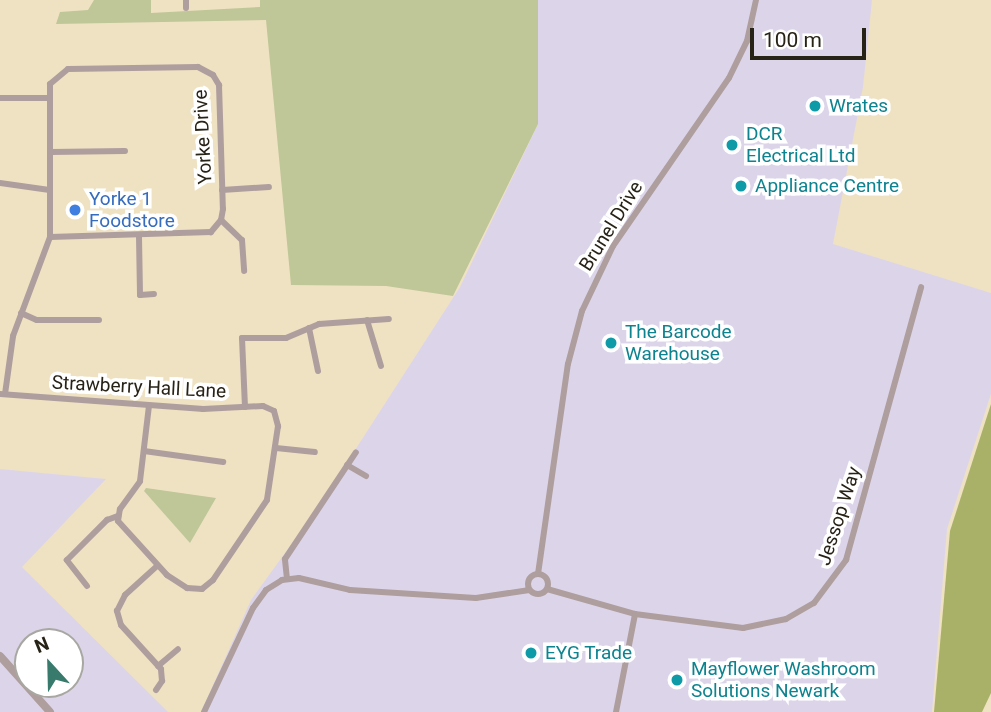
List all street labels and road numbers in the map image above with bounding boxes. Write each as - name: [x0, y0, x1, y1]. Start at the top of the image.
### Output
- street label: Yorke Drive: [189, 89, 217, 185]
- street label: Brunel Drive: [574, 177, 648, 275]
- street label: Strawberry Hall Lane: [51, 371, 227, 403]
- street label: Jessop Way: [812, 464, 866, 568]

